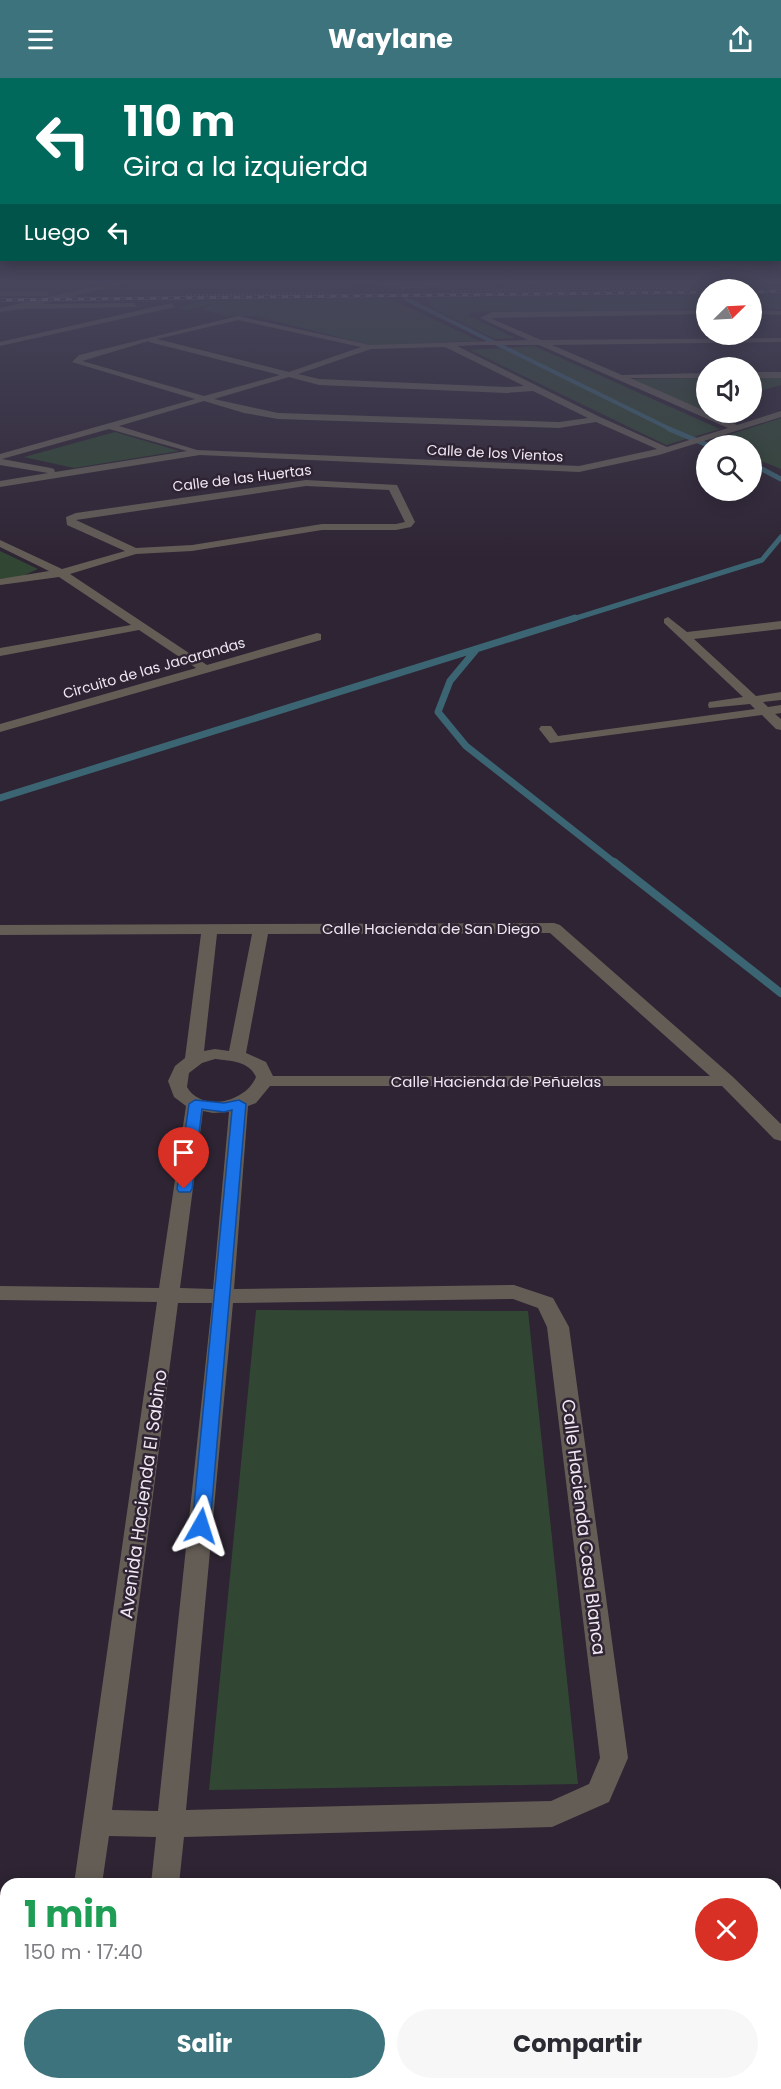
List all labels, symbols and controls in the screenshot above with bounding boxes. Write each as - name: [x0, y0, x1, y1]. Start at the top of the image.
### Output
- text: Waylane: [328, 20, 453, 57]
- icon: menu: [24, 23, 57, 56]
- icon: share: [724, 23, 757, 56]
- text: 110 m: [123, 92, 235, 151]
- icon: left: [24, 102, 102, 180]
- text: Gira a la izquierda: [123, 148, 368, 185]
- icon: left: [102, 216, 135, 249]
- text: Luego: [24, 217, 90, 248]
- north arrow: [696, 279, 762, 345]
- map controls: [696, 279, 762, 501]
- button: sound: [696, 357, 762, 423]
- button: search: [696, 435, 762, 501]
- street label: Calle de los Vientos: [426, 439, 564, 467]
- street label: Calle de las Huertas: [171, 460, 313, 496]
- street label: Circuito de las Jacarandas: [61, 632, 247, 704]
- street label: Calle Hacienda de San Diego: [322, 918, 540, 939]
- street label: Calle Hacienda de Peñuelas: [391, 1071, 601, 1092]
- pin: [158, 1127, 209, 1189]
- icon: arrive: [167, 1136, 200, 1169]
- street label: Avenida Hacienda El Sabino: [113, 1368, 173, 1620]
- street label: Calle Hacienda Casa Blanca: [556, 1398, 612, 1656]
- position arrow: [169, 1494, 233, 1558]
- text: 1 min: [24, 1889, 118, 1940]
- button: close: [695, 1898, 758, 1961]
- text: 150 m · 17:40: [24, 1938, 143, 1966]
- button: Salir: [24, 2009, 385, 2078]
- button: Compartir: [397, 2009, 758, 2078]

